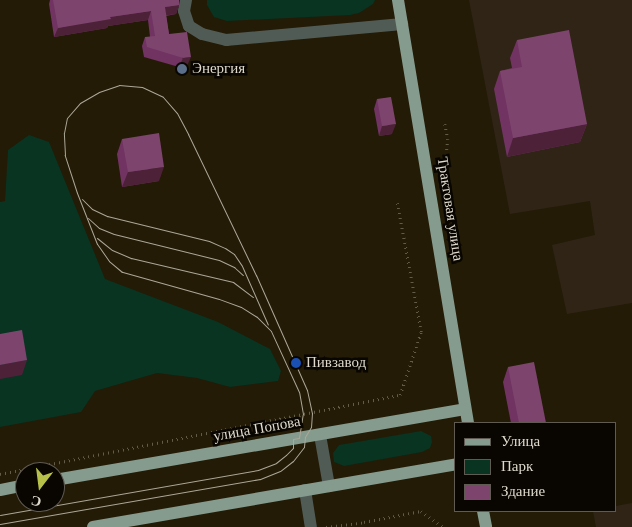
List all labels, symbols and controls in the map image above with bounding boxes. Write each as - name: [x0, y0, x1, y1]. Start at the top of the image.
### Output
- place label: Энергия: [192, 60, 245, 78]
- marker: Энергия: [176, 63, 188, 75]
- street label: Трактовая улица: [433, 156, 467, 262]
- place label: Пивзавод: [306, 354, 366, 372]
- marker: Пивзавод: [290, 357, 302, 369]
- street label: улица Попова: [212, 412, 302, 446]
- legend: [454, 422, 617, 512]
- text: Улица: [501, 433, 540, 449]
- text: Парк: [501, 458, 533, 474]
- north arrow: [15, 462, 65, 512]
- text: Здание: [501, 483, 545, 499]
- text: С: [29, 492, 43, 510]

